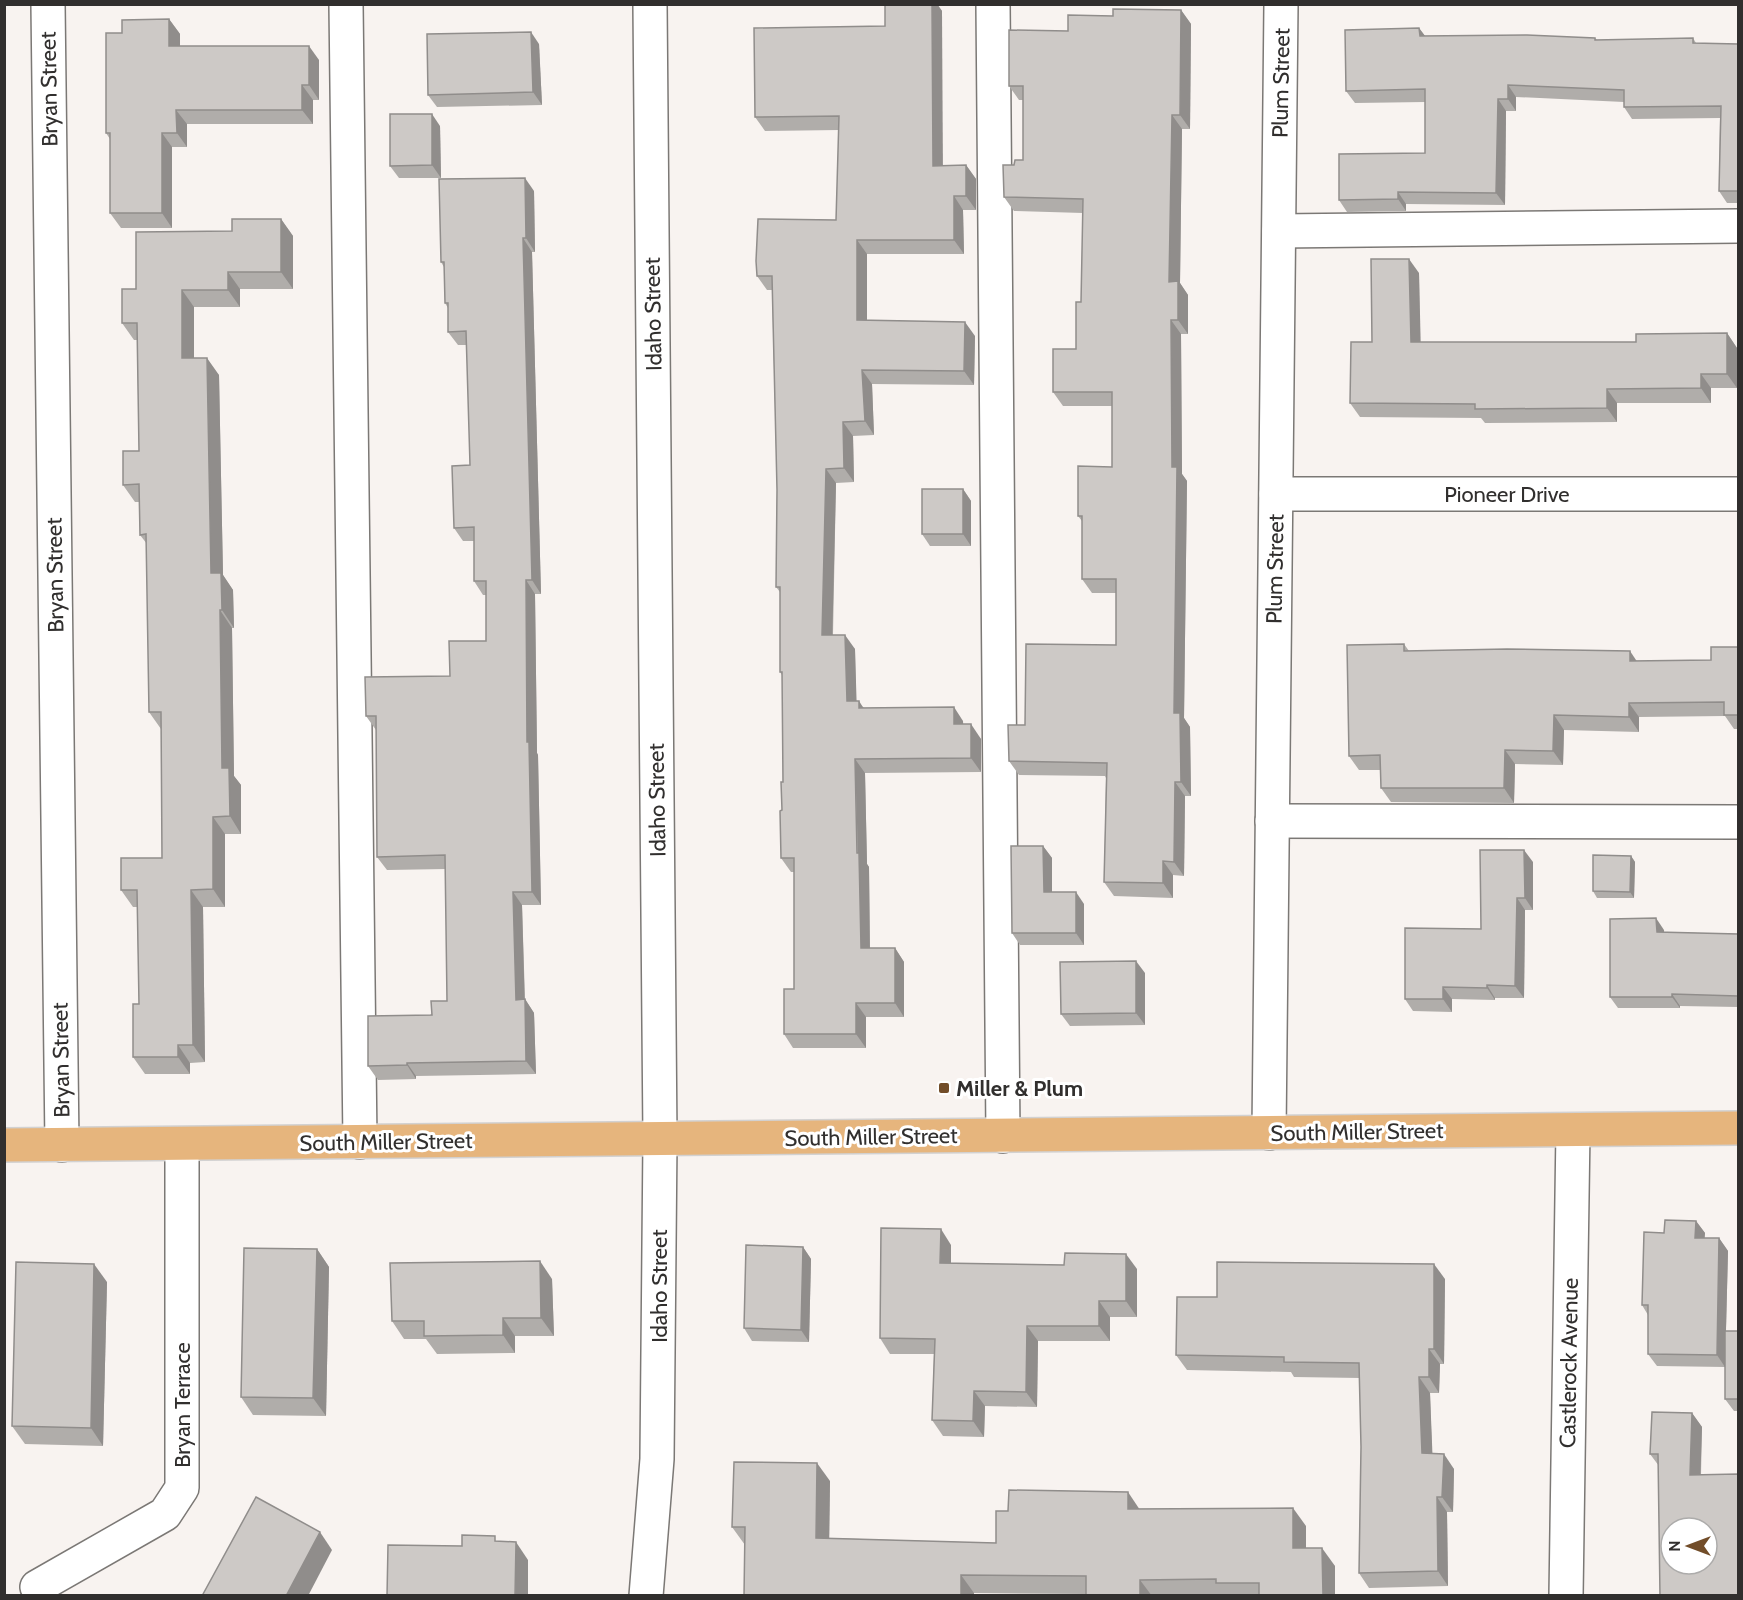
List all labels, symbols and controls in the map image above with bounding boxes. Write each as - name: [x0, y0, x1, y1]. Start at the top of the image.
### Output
- street label: Plum Street: [1267, 27, 1295, 138]
- street label: Bryan Street: [34, 31, 64, 147]
- street label: Idaho Street: [639, 256, 667, 371]
- street label: Pioneer Drive: [1444, 481, 1570, 508]
- street label: Plum Street: [1261, 513, 1289, 624]
- street label: Bryan Street: [40, 517, 70, 633]
- street label: Idaho Street: [643, 742, 671, 857]
- street label: Bryan Street: [46, 1002, 76, 1118]
- place label: Miller & Plum: [956, 1075, 1083, 1102]
- marker: Miller & Plum: [937, 1081, 951, 1095]
- street label: South Miller Street: [1270, 1117, 1444, 1147]
- street label: South Miller Street: [784, 1122, 958, 1152]
- street label: South Miller Street: [299, 1127, 473, 1157]
- street label: Idaho Street: [646, 1229, 673, 1343]
- street label: Castlerock Avenue: [1554, 1278, 1584, 1448]
- street label: Bryan Terrace: [169, 1342, 196, 1468]
- north arrow: [1659, 1516, 1719, 1576]
- text: N: [1665, 1540, 1684, 1552]

